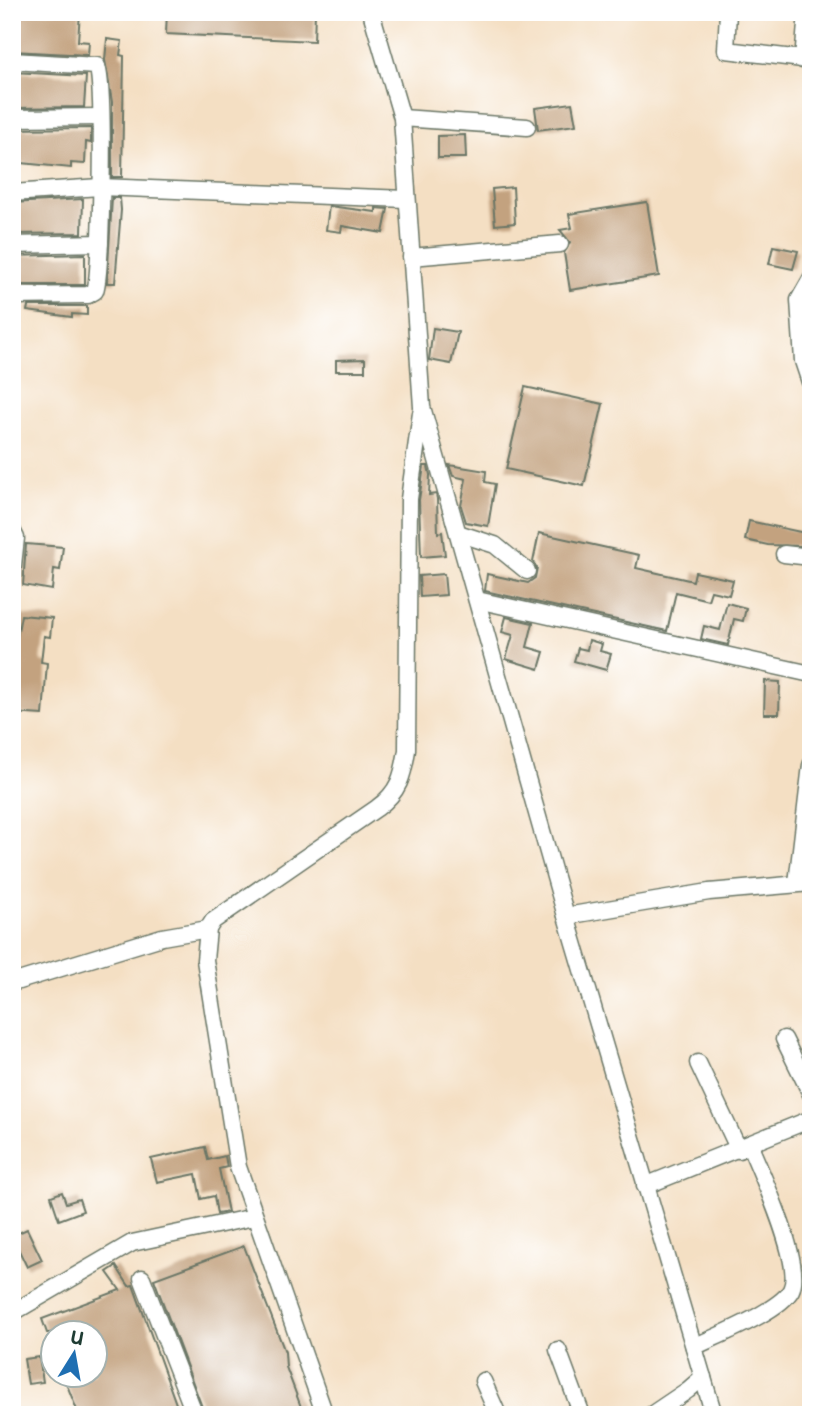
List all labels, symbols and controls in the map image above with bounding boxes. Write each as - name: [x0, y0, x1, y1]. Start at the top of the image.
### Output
- north arrow: [38, 1318, 108, 1388]
- text: U: [68, 1323, 86, 1350]

